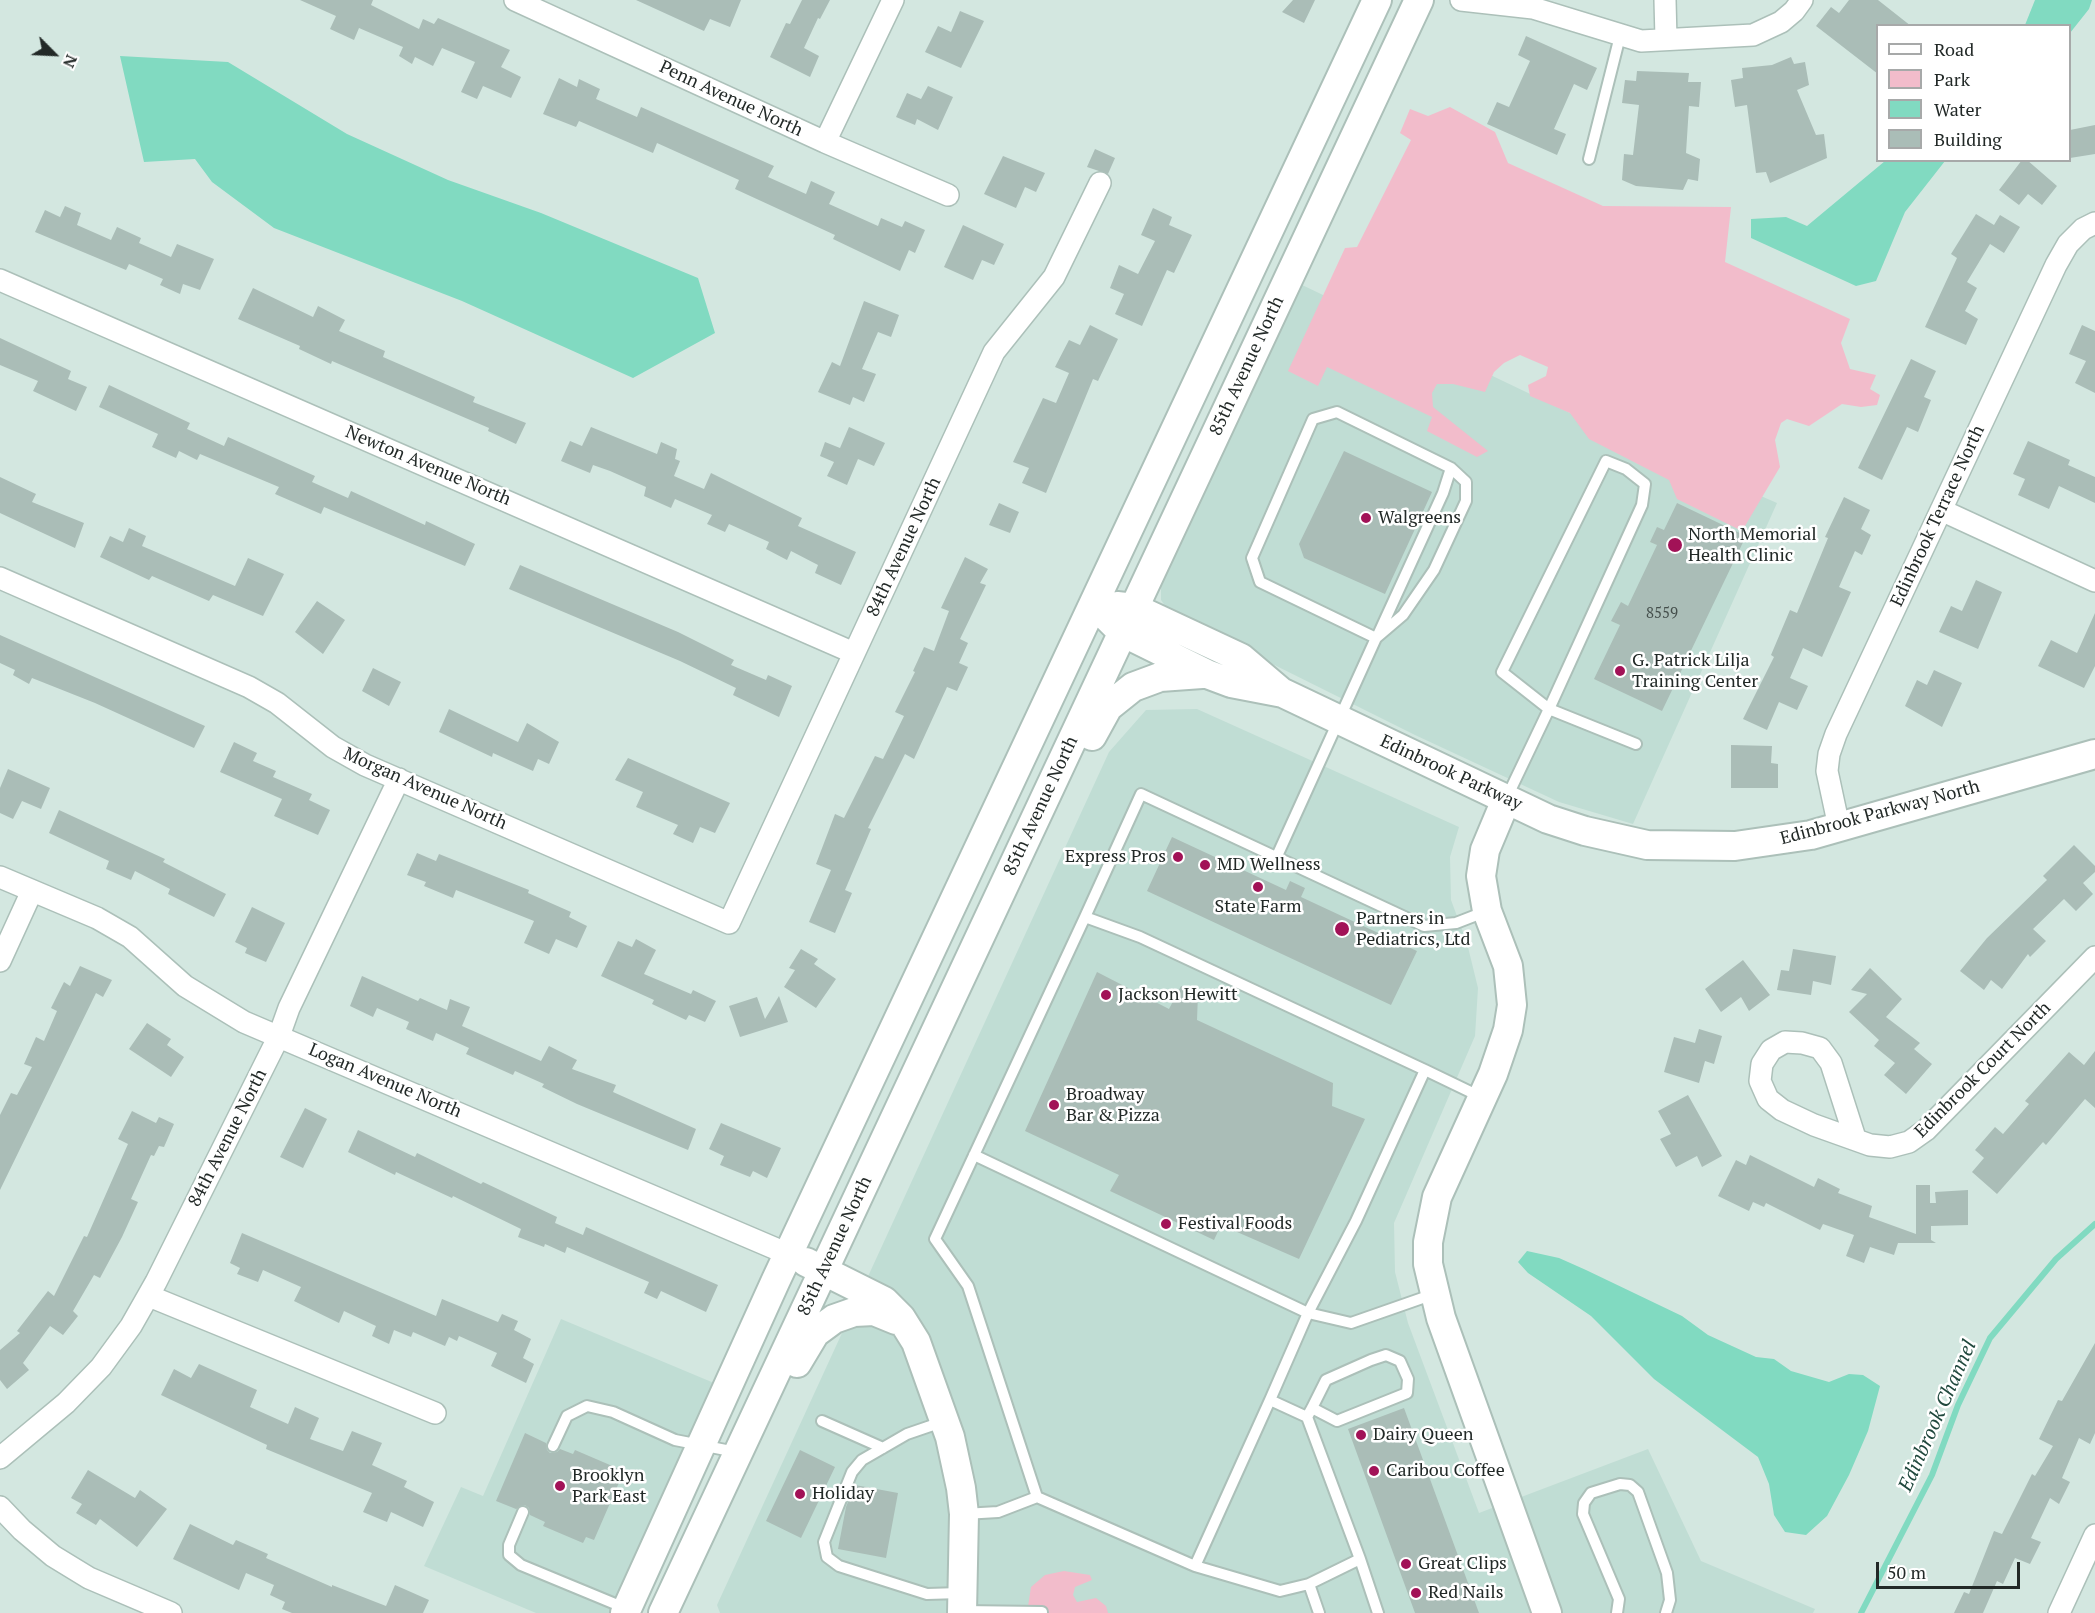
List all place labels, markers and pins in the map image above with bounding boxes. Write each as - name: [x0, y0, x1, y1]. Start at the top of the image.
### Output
- place label: Walgreens: [1378, 507, 1461, 529]
- marker: Walgreens: [1359, 511, 1373, 525]
- place label: North Memorial Health Clinic: [1688, 524, 1817, 566]
- marker: North Memorial Health Clinic: [1666, 536, 1684, 554]
- place label: G. Patrick Lilja Training Center: [1632, 650, 1758, 692]
- marker: G. Patrick Lilja Training Center: [1613, 664, 1627, 678]
- place label: Express Pros: [1065, 846, 1166, 868]
- marker: Express Pros: [1171, 850, 1185, 864]
- place label: MD Wellness: [1217, 854, 1321, 876]
- marker: MD Wellness: [1198, 858, 1212, 872]
- marker: State Farm: [1251, 880, 1265, 894]
- place label: State Farm: [1215, 896, 1301, 918]
- place label: Partners in Pediatrics, Ltd: [1356, 908, 1471, 950]
- marker: Partners in Pediatrics, Ltd: [1333, 920, 1351, 938]
- place label: Jackson Hewitt: [1118, 984, 1238, 1006]
- marker: Jackson Hewitt: [1099, 988, 1113, 1002]
- place label: Broadway Bar & Pizza: [1066, 1084, 1160, 1126]
- marker: Broadway Bar & Pizza: [1047, 1098, 1061, 1112]
- place label: Festival Foods: [1178, 1213, 1292, 1235]
- marker: Festival Foods: [1159, 1217, 1173, 1231]
- place label: Dairy Queen: [1373, 1424, 1473, 1446]
- marker: Dairy Queen: [1354, 1428, 1368, 1442]
- place label: Caribou Coffee: [1386, 1460, 1505, 1482]
- marker: Caribou Coffee: [1367, 1464, 1381, 1478]
- place label: Brooklyn Park East: [572, 1465, 646, 1508]
- marker: Brooklyn Park East: [553, 1479, 567, 1493]
- place label: Holiday: [812, 1483, 874, 1505]
- marker: Holiday: [793, 1487, 807, 1501]
- place label: Great Clips: [1418, 1553, 1507, 1575]
- marker: Great Clips: [1399, 1557, 1413, 1571]
- place label: Red Nails: [1428, 1582, 1503, 1604]
- marker: Red Nails: [1409, 1586, 1423, 1600]

